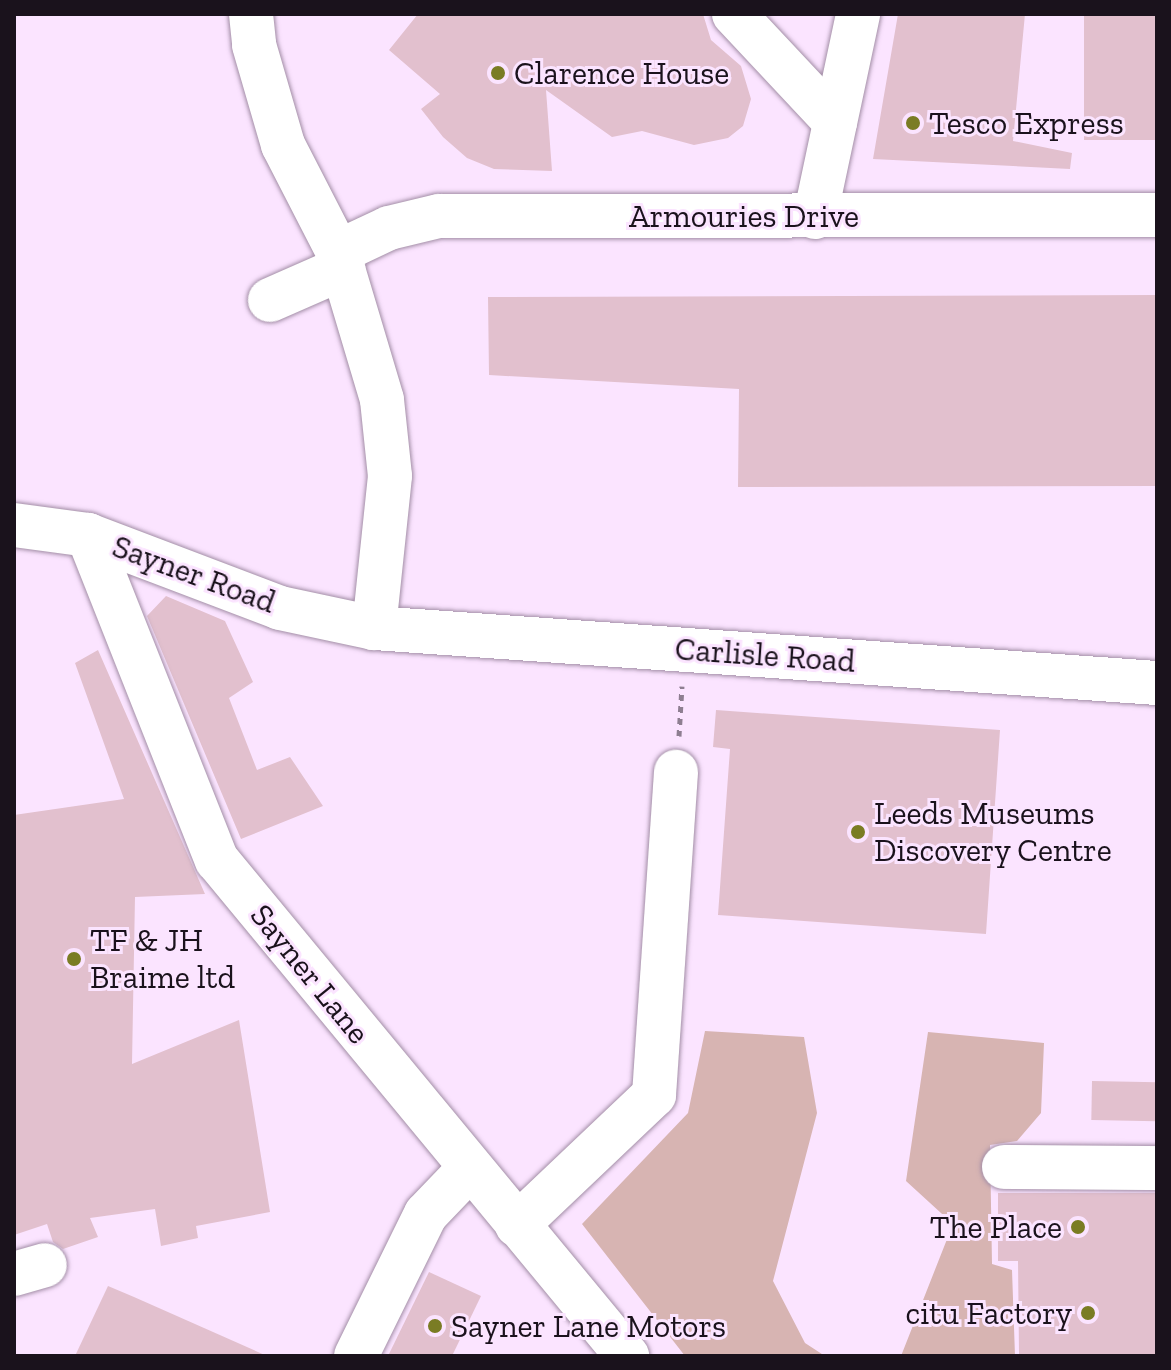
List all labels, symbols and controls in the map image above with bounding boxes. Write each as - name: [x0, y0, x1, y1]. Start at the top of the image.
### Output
- place label: Clarence House: [514, 54, 729, 92]
- marker: Clarence House: [489, 64, 507, 82]
- place label: Tesco Express: [929, 104, 1124, 142]
- marker: Tesco Express: [904, 114, 922, 132]
- street label: Armouries Drive: [629, 197, 859, 235]
- street label: Sayner Road: [107, 527, 281, 621]
- street label: Carlisle Road: [674, 630, 856, 680]
- place label: Leeds Museums Discovery Centre: [874, 795, 1112, 870]
- marker: Leeds Museums Discovery Centre: [849, 823, 867, 841]
- street label: Sayner Lane: [242, 896, 378, 1052]
- place label: TF & JH Braime ltd: [90, 922, 235, 997]
- marker: TF & JH Braime ltd: [65, 950, 83, 968]
- place label: The Place: [930, 1208, 1062, 1246]
- marker: The Place: [1069, 1218, 1087, 1236]
- place label: citu Factory: [905, 1294, 1072, 1332]
- marker: citu Factory: [1079, 1304, 1097, 1322]
- place label: Sayner Lane Motors: [451, 1307, 726, 1345]
- marker: Sayner Lane Motors: [426, 1317, 444, 1335]

